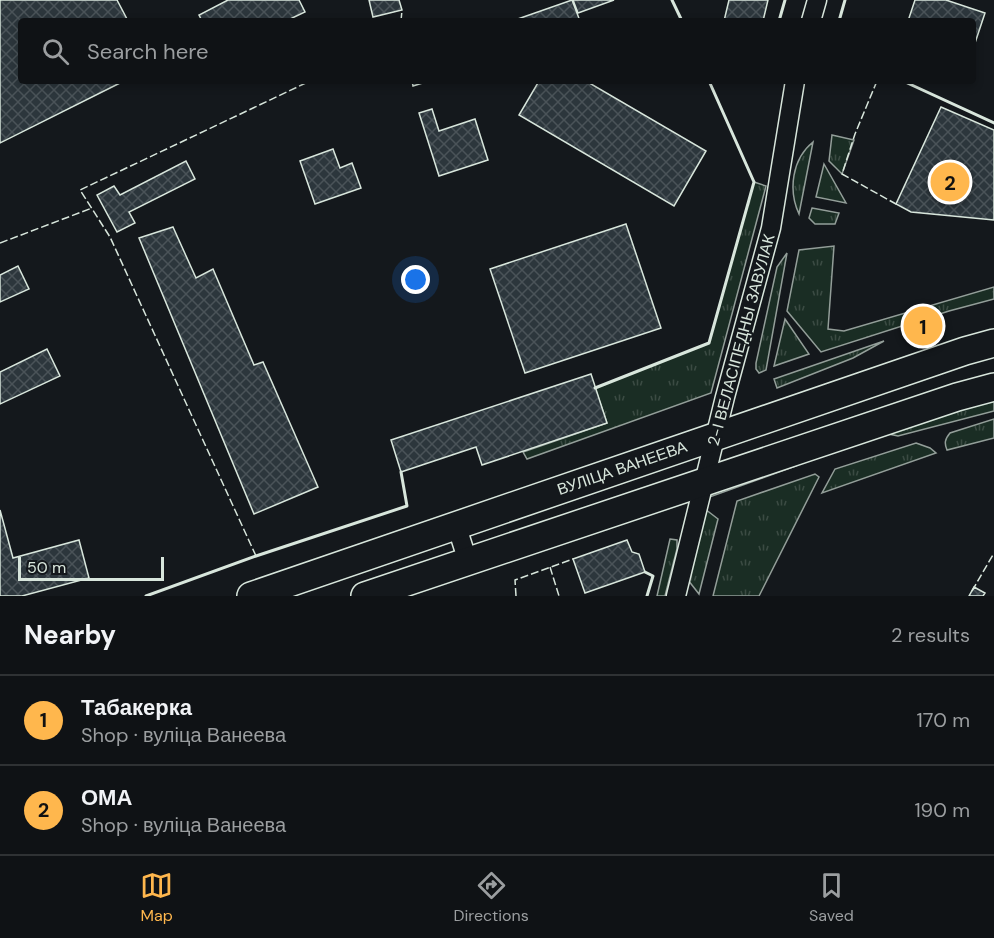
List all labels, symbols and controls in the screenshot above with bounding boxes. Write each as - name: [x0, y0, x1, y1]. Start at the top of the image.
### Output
- search box: [18, 18, 976, 84]
- icon: search: [39, 35, 72, 68]
- text: Search here: [87, 37, 208, 66]
- pin: 2: [930, 160, 970, 204]
- street label: 2-І ВЕЛАСІПЕДНЫ ЗАВУЛАК: [703, 231, 780, 448]
- your location: [401, 265, 430, 294]
- pin: 1: [904, 304, 942, 348]
- street label: ВУЛІЦА ВАНЕЕВА: [554, 436, 690, 500]
- scale bar: [18, 554, 164, 582]
- text: 50 m: [27, 557, 66, 578]
- text: Nearby: [24, 618, 116, 652]
- text: 2 results: [891, 622, 970, 648]
- text: Табакерка: [81, 693, 192, 722]
- text: 1: [40, 707, 47, 733]
- text: 170 m: [917, 707, 970, 733]
- text: Shop · вуліца Ванеева: [81, 722, 286, 748]
- text: ОМА: [81, 783, 132, 812]
- text: 2: [38, 797, 49, 823]
- text: 190 m: [914, 797, 970, 823]
- text: Shop · вуліца Ванеева: [81, 812, 286, 838]
- tab: Map: [140, 869, 173, 926]
- tab: Directions: [453, 869, 529, 926]
- tab: Saved: [809, 869, 854, 926]

